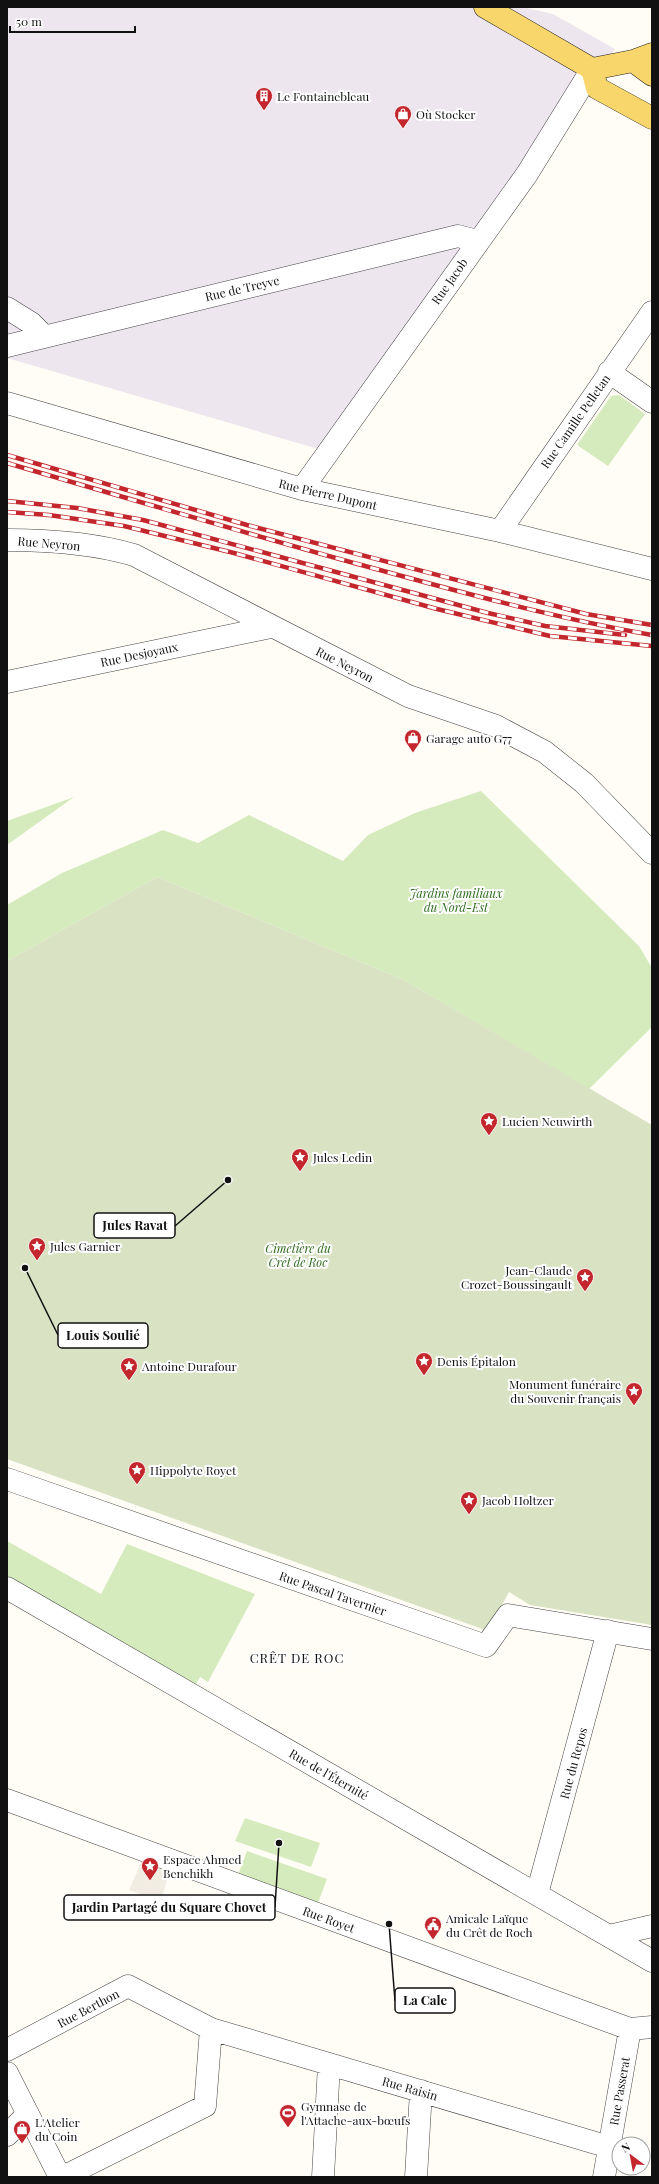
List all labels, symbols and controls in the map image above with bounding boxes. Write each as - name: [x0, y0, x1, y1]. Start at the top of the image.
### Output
- scale bar: [10, 8, 135, 34]
- text: 50 m: [16, 13, 42, 29]
- building icon: Le Fontainebleau: [254, 86, 274, 111]
- place label: Le Fontainebleau: [277, 88, 369, 104]
- shop icon: Où Stocker: [393, 104, 413, 129]
- place label: Où Stocker: [416, 106, 476, 122]
- street label: Rue Jacob: [427, 255, 471, 307]
- street label: Rue de Treyve: [203, 272, 281, 304]
- street label: Rue Camille Pelletan: [537, 371, 613, 471]
- street label: Rue Pierre Dupont: [277, 475, 380, 513]
- street label: Rue Neyron: [17, 532, 81, 554]
- street label: Rue Desjoyaux: [99, 638, 180, 670]
- street label: Rue Neyron: [313, 643, 377, 685]
- shop icon: Garage auto G77: [403, 728, 423, 753]
- place label: Garage auto G77: [426, 730, 512, 746]
- park label: Jardins familiaux du Nord-Est: [410, 885, 503, 915]
- place icon: Lucien Neuwirth: [479, 1111, 499, 1136]
- place label: Lucien Neuwirth: [502, 1113, 592, 1129]
- place icon: Jules Ledin: [290, 1147, 310, 1172]
- place label: Jules Ledin: [312, 1149, 372, 1165]
- callout: Jules Ravat: [94, 1213, 175, 1238]
- text: Jules Ravat: [101, 1216, 168, 1233]
- place icon: Jules Garnier: [27, 1236, 47, 1261]
- place label: Jules Garnier: [49, 1238, 121, 1254]
- park label: Cimetière du Crêt de Roc: [265, 1240, 331, 1270]
- place label: Jean-Claude Crozet-Boussingault: [461, 1262, 573, 1292]
- place icon: Jean-Claude Crozet-Boussingault: [575, 1267, 595, 1292]
- callout: Louis Soulié: [58, 1323, 148, 1348]
- text: Louis Soulié: [66, 1326, 140, 1343]
- place icon: Denis Épitalon: [414, 1351, 434, 1376]
- place label: Denis Épitalon: [437, 1353, 516, 1369]
- place icon: Antoine Durafour: [119, 1356, 139, 1381]
- place label: Antoine Durafour: [141, 1358, 238, 1374]
- place label: Monument funéraire du Souvenir français: [509, 1376, 621, 1406]
- place icon: Monument funéraire du Souvenir français: [624, 1381, 644, 1406]
- place icon: Hippolyte Royet: [127, 1460, 147, 1485]
- place label: Hippolyte Royet: [150, 1462, 237, 1478]
- place icon: Jacob Holtzer: [459, 1490, 479, 1515]
- place label: Jacob Holtzer: [481, 1492, 555, 1508]
- street label: Rue Pascal Tavernier: [277, 1567, 389, 1619]
- district label: CRÊT DE ROC: [250, 1649, 344, 1666]
- street label: Rue du Repos: [556, 1725, 590, 1801]
- street label: Rue de l'Éternité: [286, 1745, 372, 1803]
- place label: Espace Ahmed Benchikh: [163, 1851, 241, 1881]
- place icon: Espace Ahmed Benchikh: [140, 1856, 160, 1881]
- callout: Jardin Partagé du Square Chovet: [64, 1895, 275, 1920]
- text: Jardin Partagé du Square Chovet: [71, 1898, 267, 1915]
- street label: Rue Royet: [301, 1902, 358, 1936]
- place label: Amicale Laïque du Crêt de Roch: [445, 1910, 533, 1940]
- public building icon: Amicale Laïque du Crêt de Roch: [423, 1915, 443, 1940]
- street label: Rue Berthon: [54, 1985, 122, 2031]
- callout: La Cale: [395, 1988, 455, 2013]
- text: La Cale: [403, 1991, 447, 2008]
- street label: Rue Passerat: [605, 2055, 633, 2126]
- street label: Rue Raisin: [380, 2072, 440, 2104]
- place label: Gymnase de l'Attache-aux-bœufs: [301, 2098, 410, 2128]
- sports icon: Gymnase de l'Attache-aux-bœufs: [278, 2103, 298, 2128]
- place label: L'Atelier du Coin: [35, 2114, 81, 2144]
- shop icon: L'Atelier du Coin: [12, 2119, 32, 2144]
- north arrow: [611, 2136, 651, 2176]
- text: N: [618, 2139, 633, 2156]

